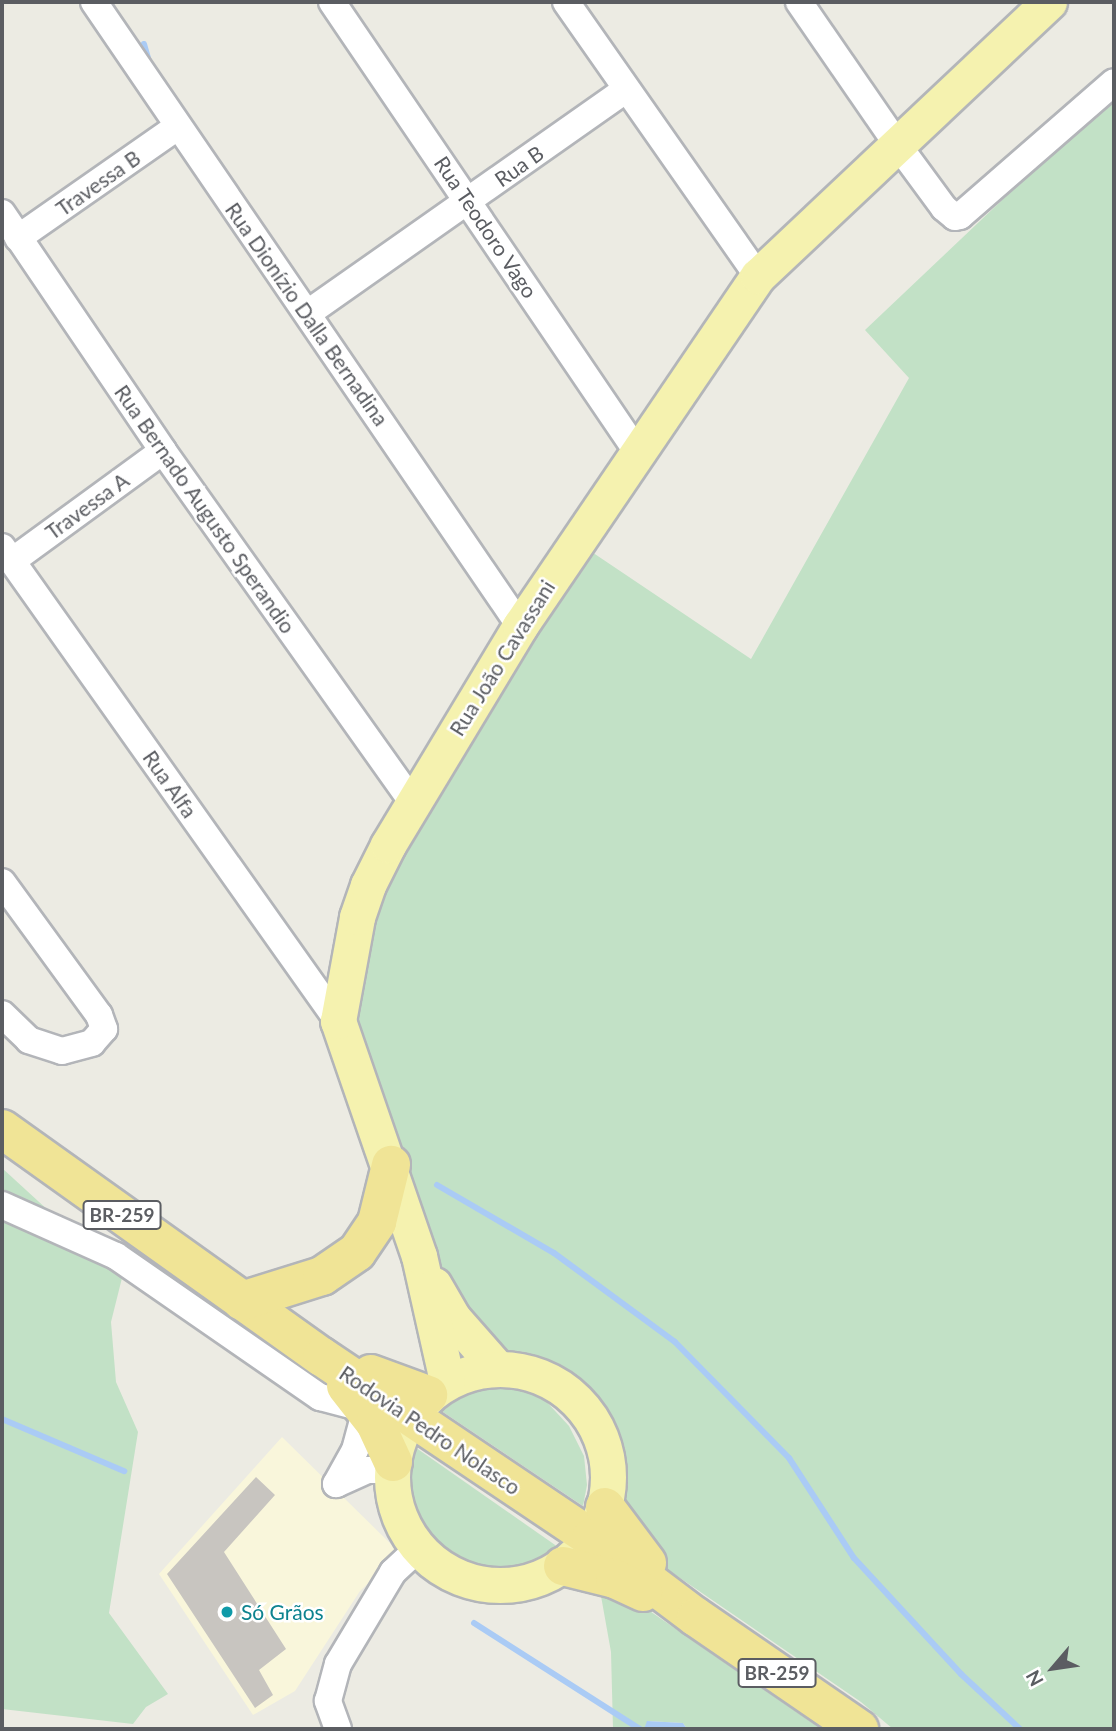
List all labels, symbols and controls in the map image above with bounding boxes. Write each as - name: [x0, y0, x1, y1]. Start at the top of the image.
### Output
- street label: Rua B: [490, 140, 548, 192]
- street label: Travessa B: [51, 145, 145, 221]
- street label: Rua Teodoro Vago: [429, 151, 543, 303]
- street label: Rua Dionízio Dalla Bernadina: [220, 198, 394, 430]
- street label: Rua Bernado Augusto Sperandio: [109, 380, 301, 638]
- street label: Travessa A: [40, 467, 134, 545]
- street label: Rua João Cavassani: [444, 575, 560, 741]
- street label: Rua Alfa: [138, 745, 202, 823]
- road number: BR-259: [82, 1200, 162, 1231]
- street label: Rodovia Pedro Nolasco: [335, 1360, 525, 1500]
- place label: Só Grãos: [241, 1599, 324, 1625]
- marker: Só Grãos: [219, 1604, 235, 1620]
- north arrow: [1018, 1633, 1088, 1703]
- road number: BR-259: [737, 1658, 817, 1688]
- text: N: [1021, 1666, 1048, 1690]

